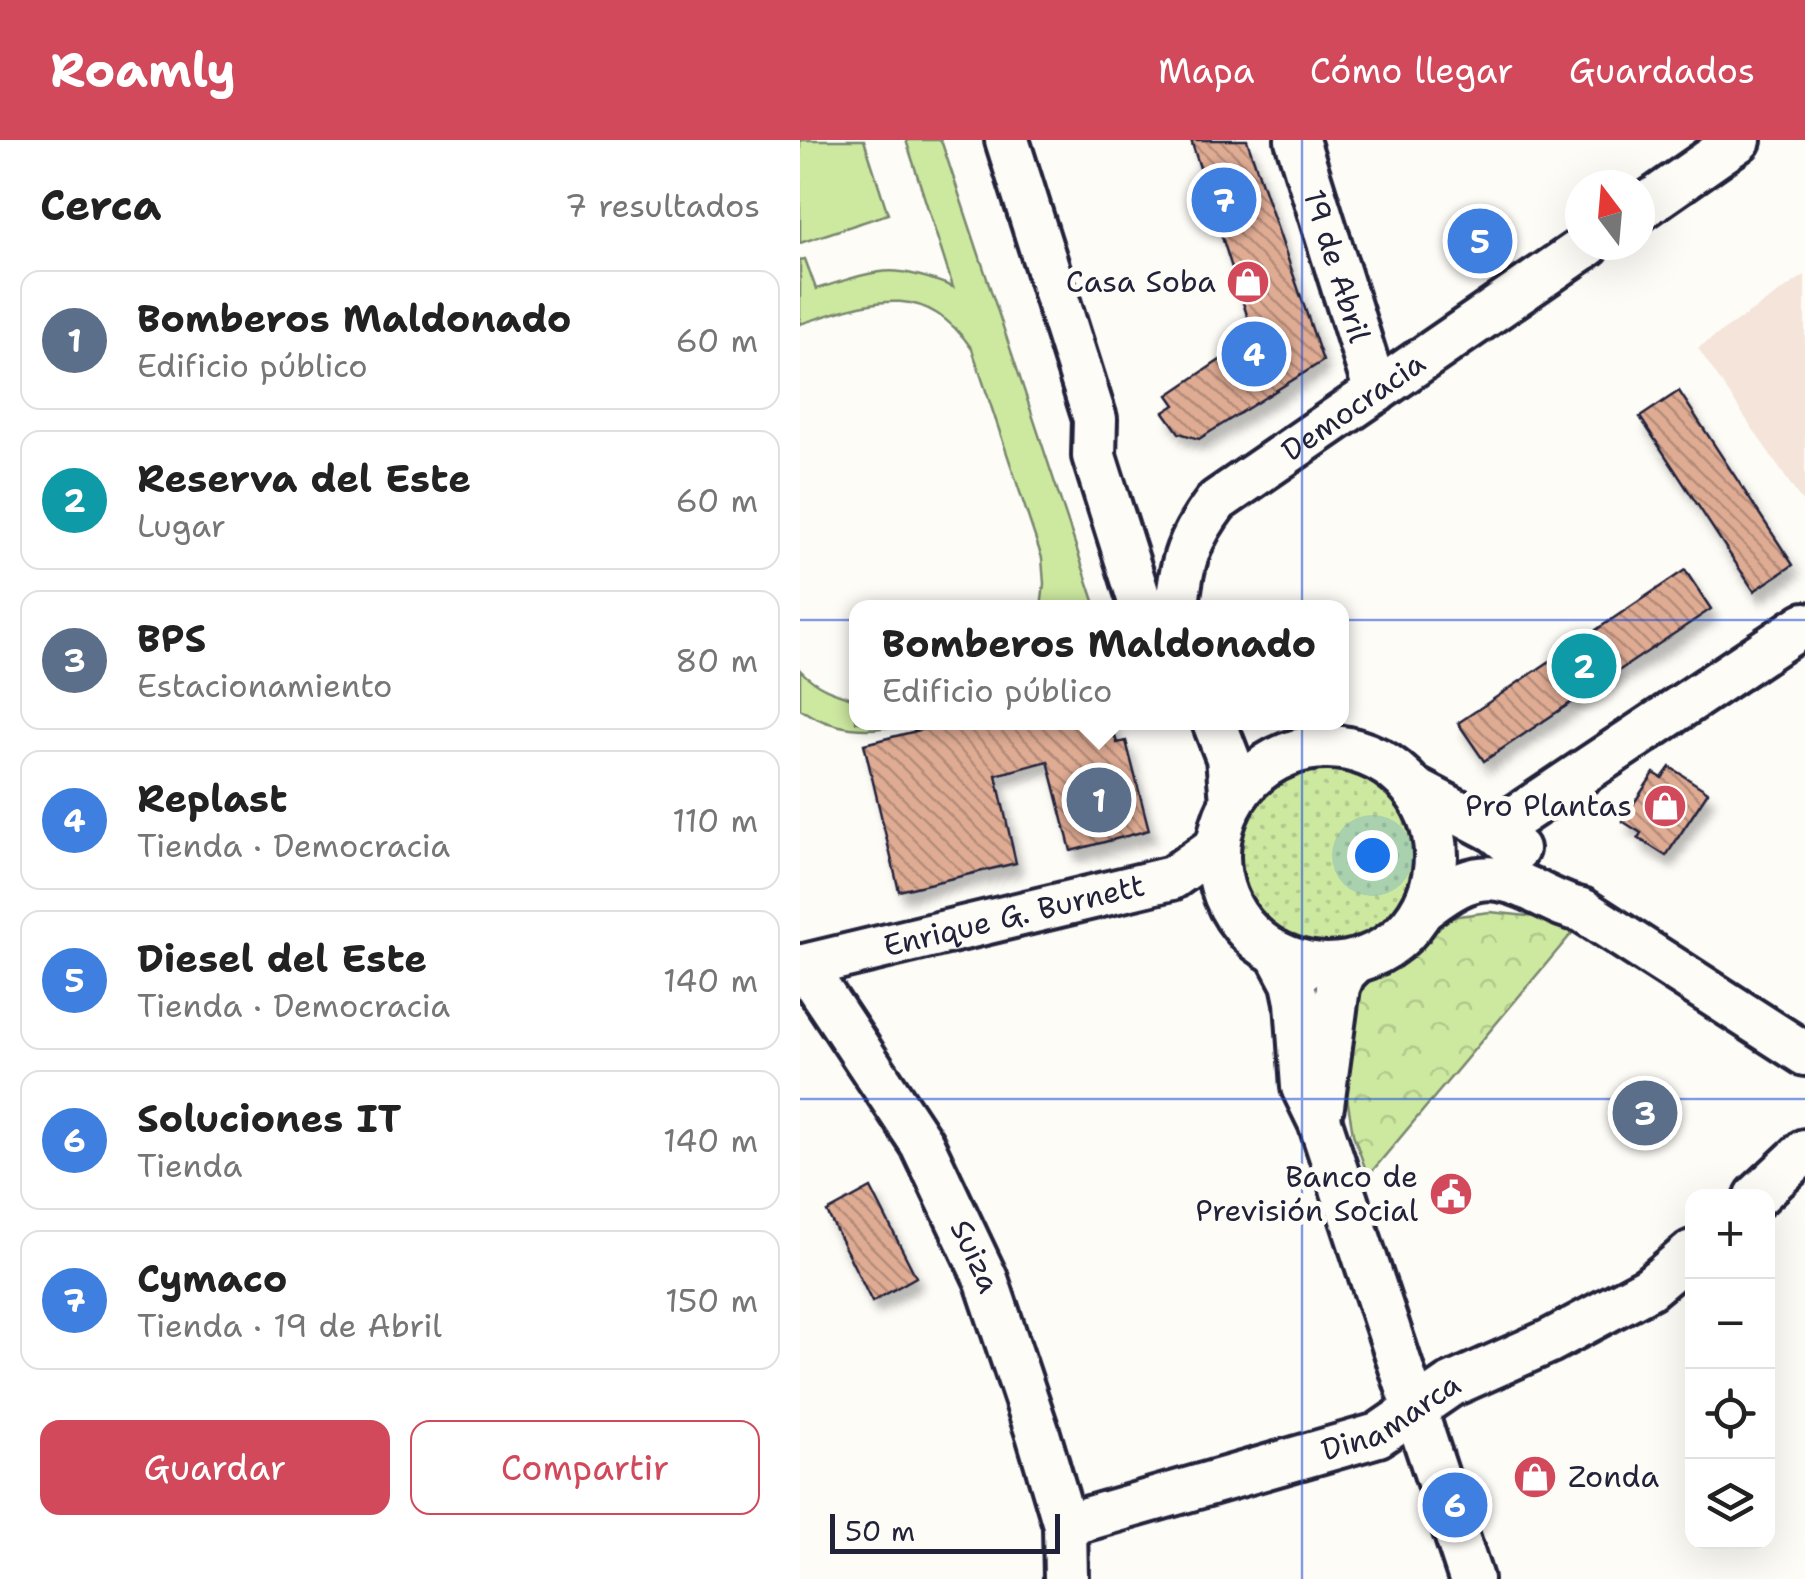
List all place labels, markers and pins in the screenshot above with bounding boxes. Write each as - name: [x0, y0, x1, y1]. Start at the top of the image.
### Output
- pin: 7: [1192, 162, 1256, 238]
- pin: 5: [1448, 204, 1512, 278]
- shop icon: Casa Soba: [1225, 259, 1271, 305]
- place label: Casa Soba: [1066, 261, 1216, 302]
- pin: 4: [1222, 316, 1286, 392]
- pin: 2: [1552, 628, 1616, 704]
- pin: 1: [1066, 762, 1132, 838]
- shop icon: Pro Plantas: [1642, 783, 1688, 829]
- place label: Pro Plantas: [1465, 785, 1632, 826]
- pin: 3: [1612, 1076, 1678, 1150]
- place label: Banco de Previsión Social: [1195, 1156, 1418, 1231]
- public building icon: Banco de Previsión Social: [1428, 1171, 1474, 1217]
- shop icon: Zonda: [1512, 1454, 1558, 1500]
- place label: Zonda: [1568, 1456, 1659, 1497]
- pin: 6: [1422, 1468, 1488, 1542]

